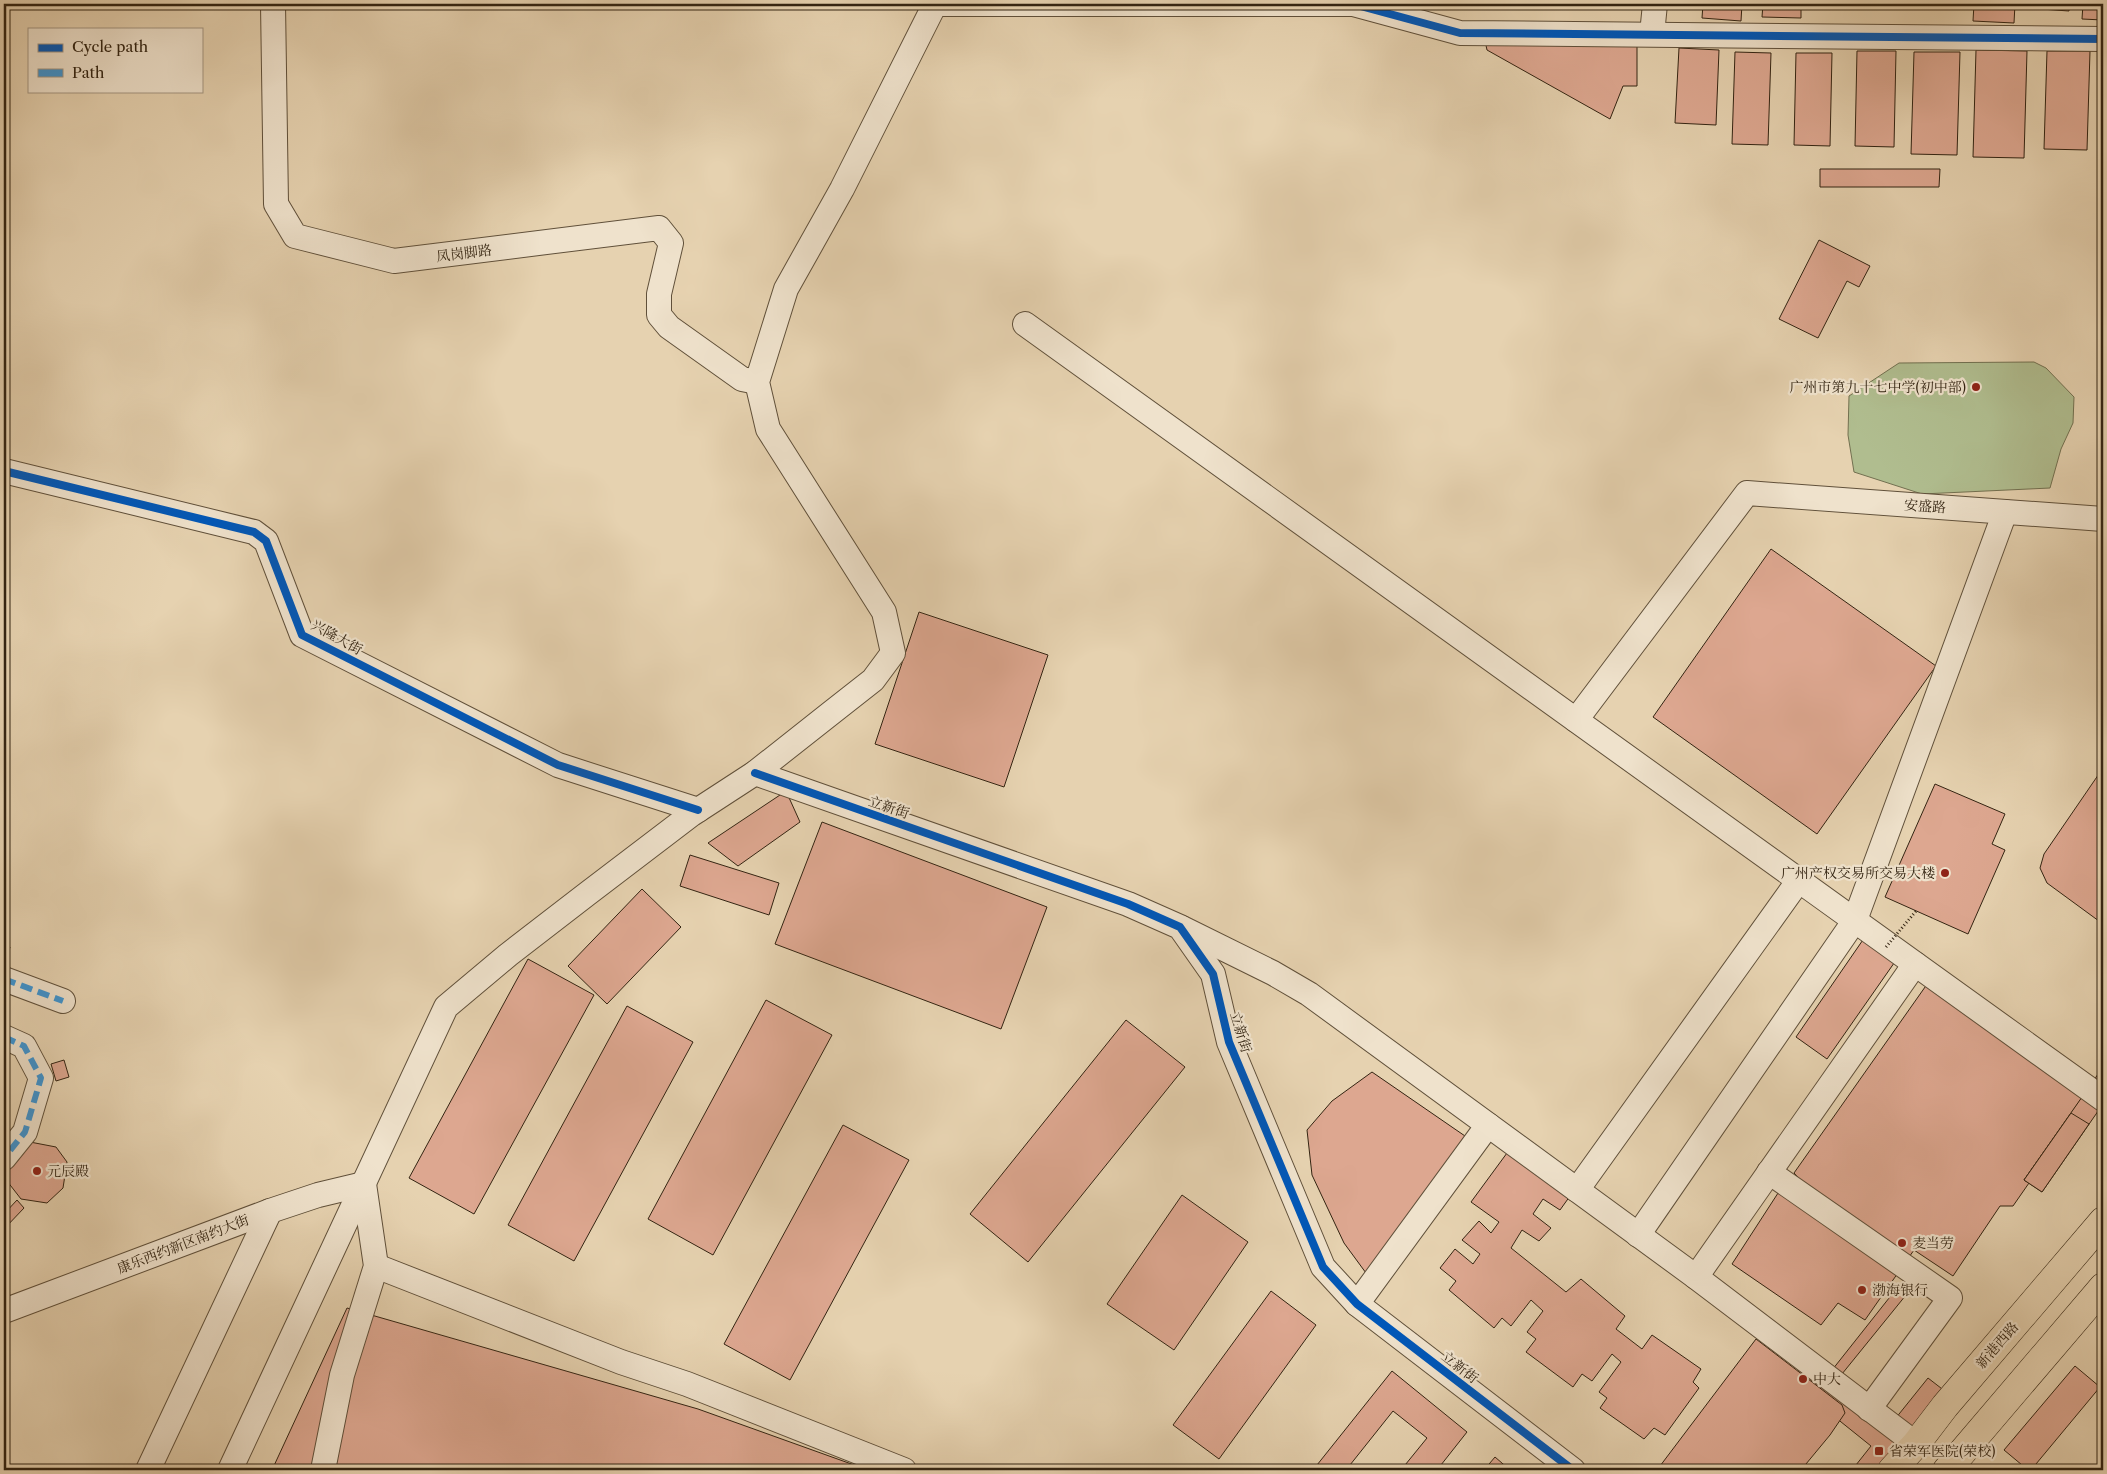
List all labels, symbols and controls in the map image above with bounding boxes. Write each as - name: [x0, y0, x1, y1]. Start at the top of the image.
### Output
- legend: [28, 28, 202, 92]
- text: Cycle path: [72, 37, 149, 56]
- text: Path: [72, 63, 105, 82]
- street label: 凤岗脚路: [435, 241, 493, 265]
- place label: 广州市第九十七中学(初中部): [1790, 378, 1966, 396]
- marker: 广州市第九十七中学(初中部): [1970, 381, 1982, 393]
- street label: 安盛路: [1903, 496, 1947, 516]
- street label: 兴隆大街: [308, 616, 366, 658]
- street label: 立新街: [866, 792, 912, 822]
- place label: 广州产权交易所交易大楼: [1781, 864, 1935, 882]
- marker: 广州产权交易所交易大楼: [1939, 867, 1951, 879]
- street label: 立新街: [1226, 1009, 1256, 1055]
- place label: 元辰殿: [47, 1162, 89, 1180]
- marker: 元辰殿: [31, 1165, 43, 1177]
- street label: 康乐西约新区南约大街: [114, 1211, 252, 1277]
- place label: 麦当劳: [1912, 1234, 1954, 1252]
- marker: 麦当劳: [1896, 1237, 1908, 1249]
- place label: 渤海银行: [1872, 1281, 1928, 1299]
- marker: 渤海银行: [1856, 1284, 1868, 1296]
- street label: 新港西路: [1972, 1318, 2022, 1372]
- street label: 立新街: [1438, 1347, 1482, 1387]
- place label: 中大: [1813, 1370, 1841, 1388]
- marker: 中大: [1797, 1373, 1809, 1385]
- place label: 省荣军医院(荣校): [1889, 1442, 1996, 1460]
- marker: 省荣军医院(荣校): [1873, 1445, 1885, 1457]

